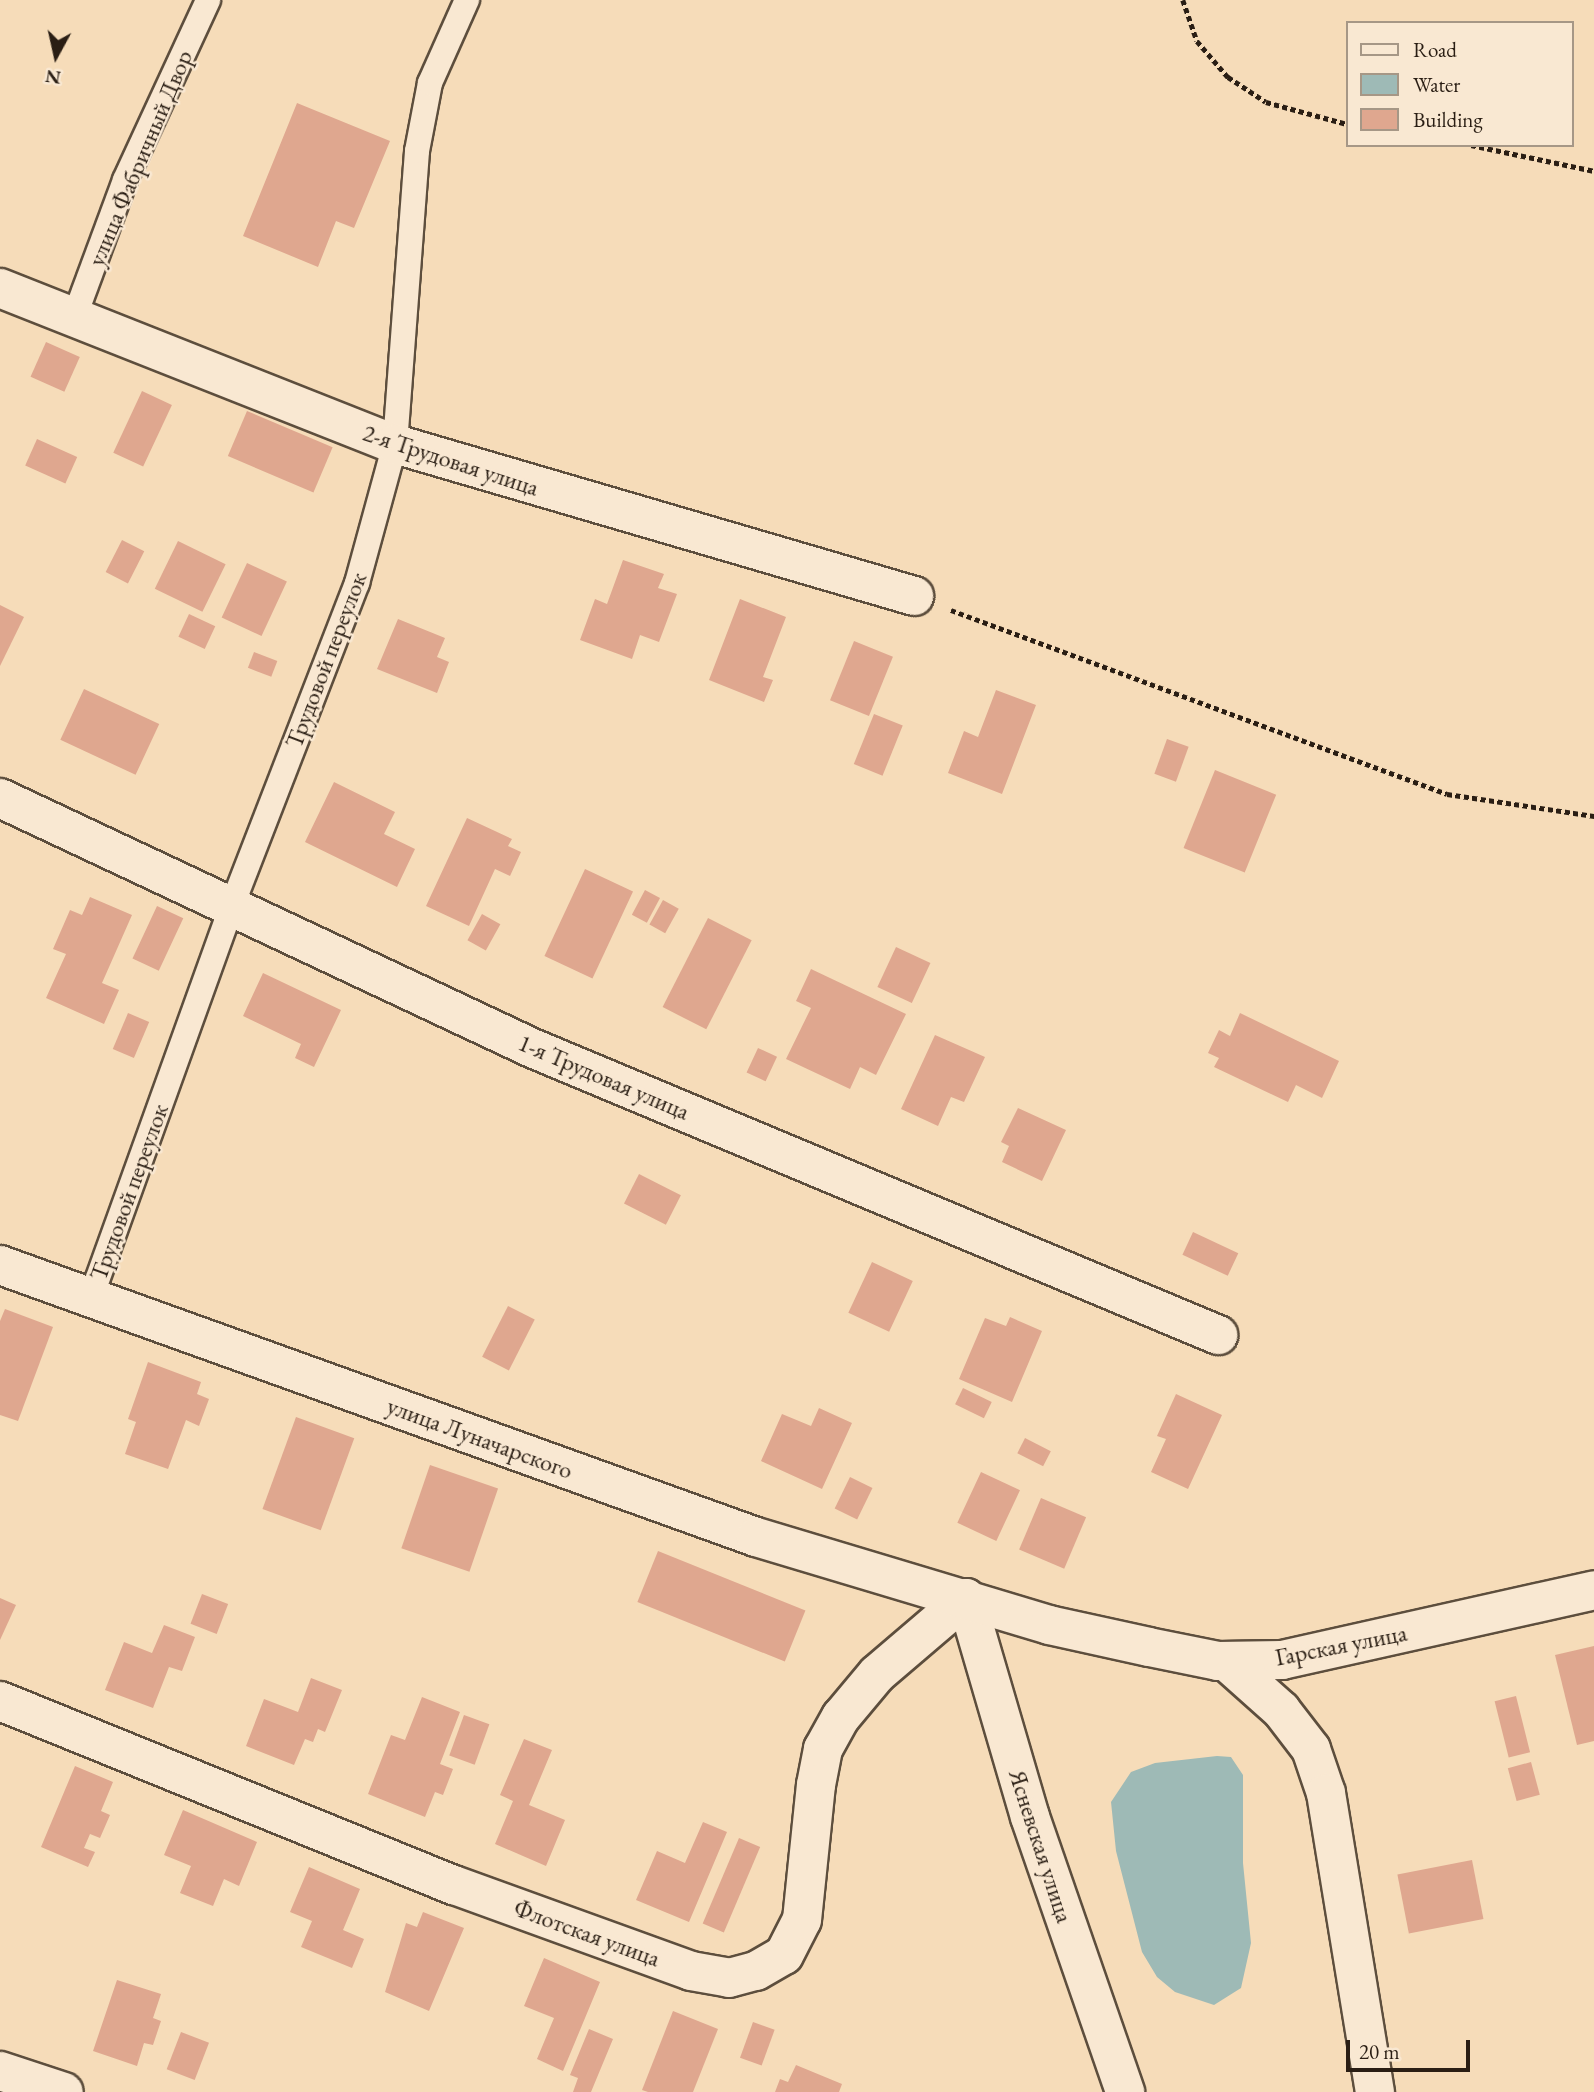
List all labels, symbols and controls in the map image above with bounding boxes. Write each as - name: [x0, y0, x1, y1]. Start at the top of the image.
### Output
- north arrow: [21, 21, 91, 91]
- legend: [1346, 21, 1573, 147]
- text: Road: [1413, 36, 1457, 63]
- street label: улица Фабричный Двор: [81, 46, 199, 270]
- text: N: [44, 64, 62, 91]
- text: Water: [1413, 71, 1460, 98]
- text: Building: [1413, 106, 1483, 133]
- street label: 2-я Трудовая улица: [359, 418, 543, 502]
- street label: Трудовой переулок: [279, 568, 373, 752]
- street label: 1-я Трудовая улица: [514, 1028, 694, 1126]
- street label: Трудовой переулок: [84, 1100, 174, 1284]
- street label: улица Луначарского: [383, 1391, 577, 1485]
- street label: Гарская улица: [1273, 1618, 1409, 1672]
- street label: Ясневская улица: [1003, 1766, 1079, 1926]
- street label: Флотская улица: [510, 1893, 664, 1973]
- scale bar: [1349, 2025, 1473, 2070]
- text: 20 m: [1359, 2038, 1400, 2065]

